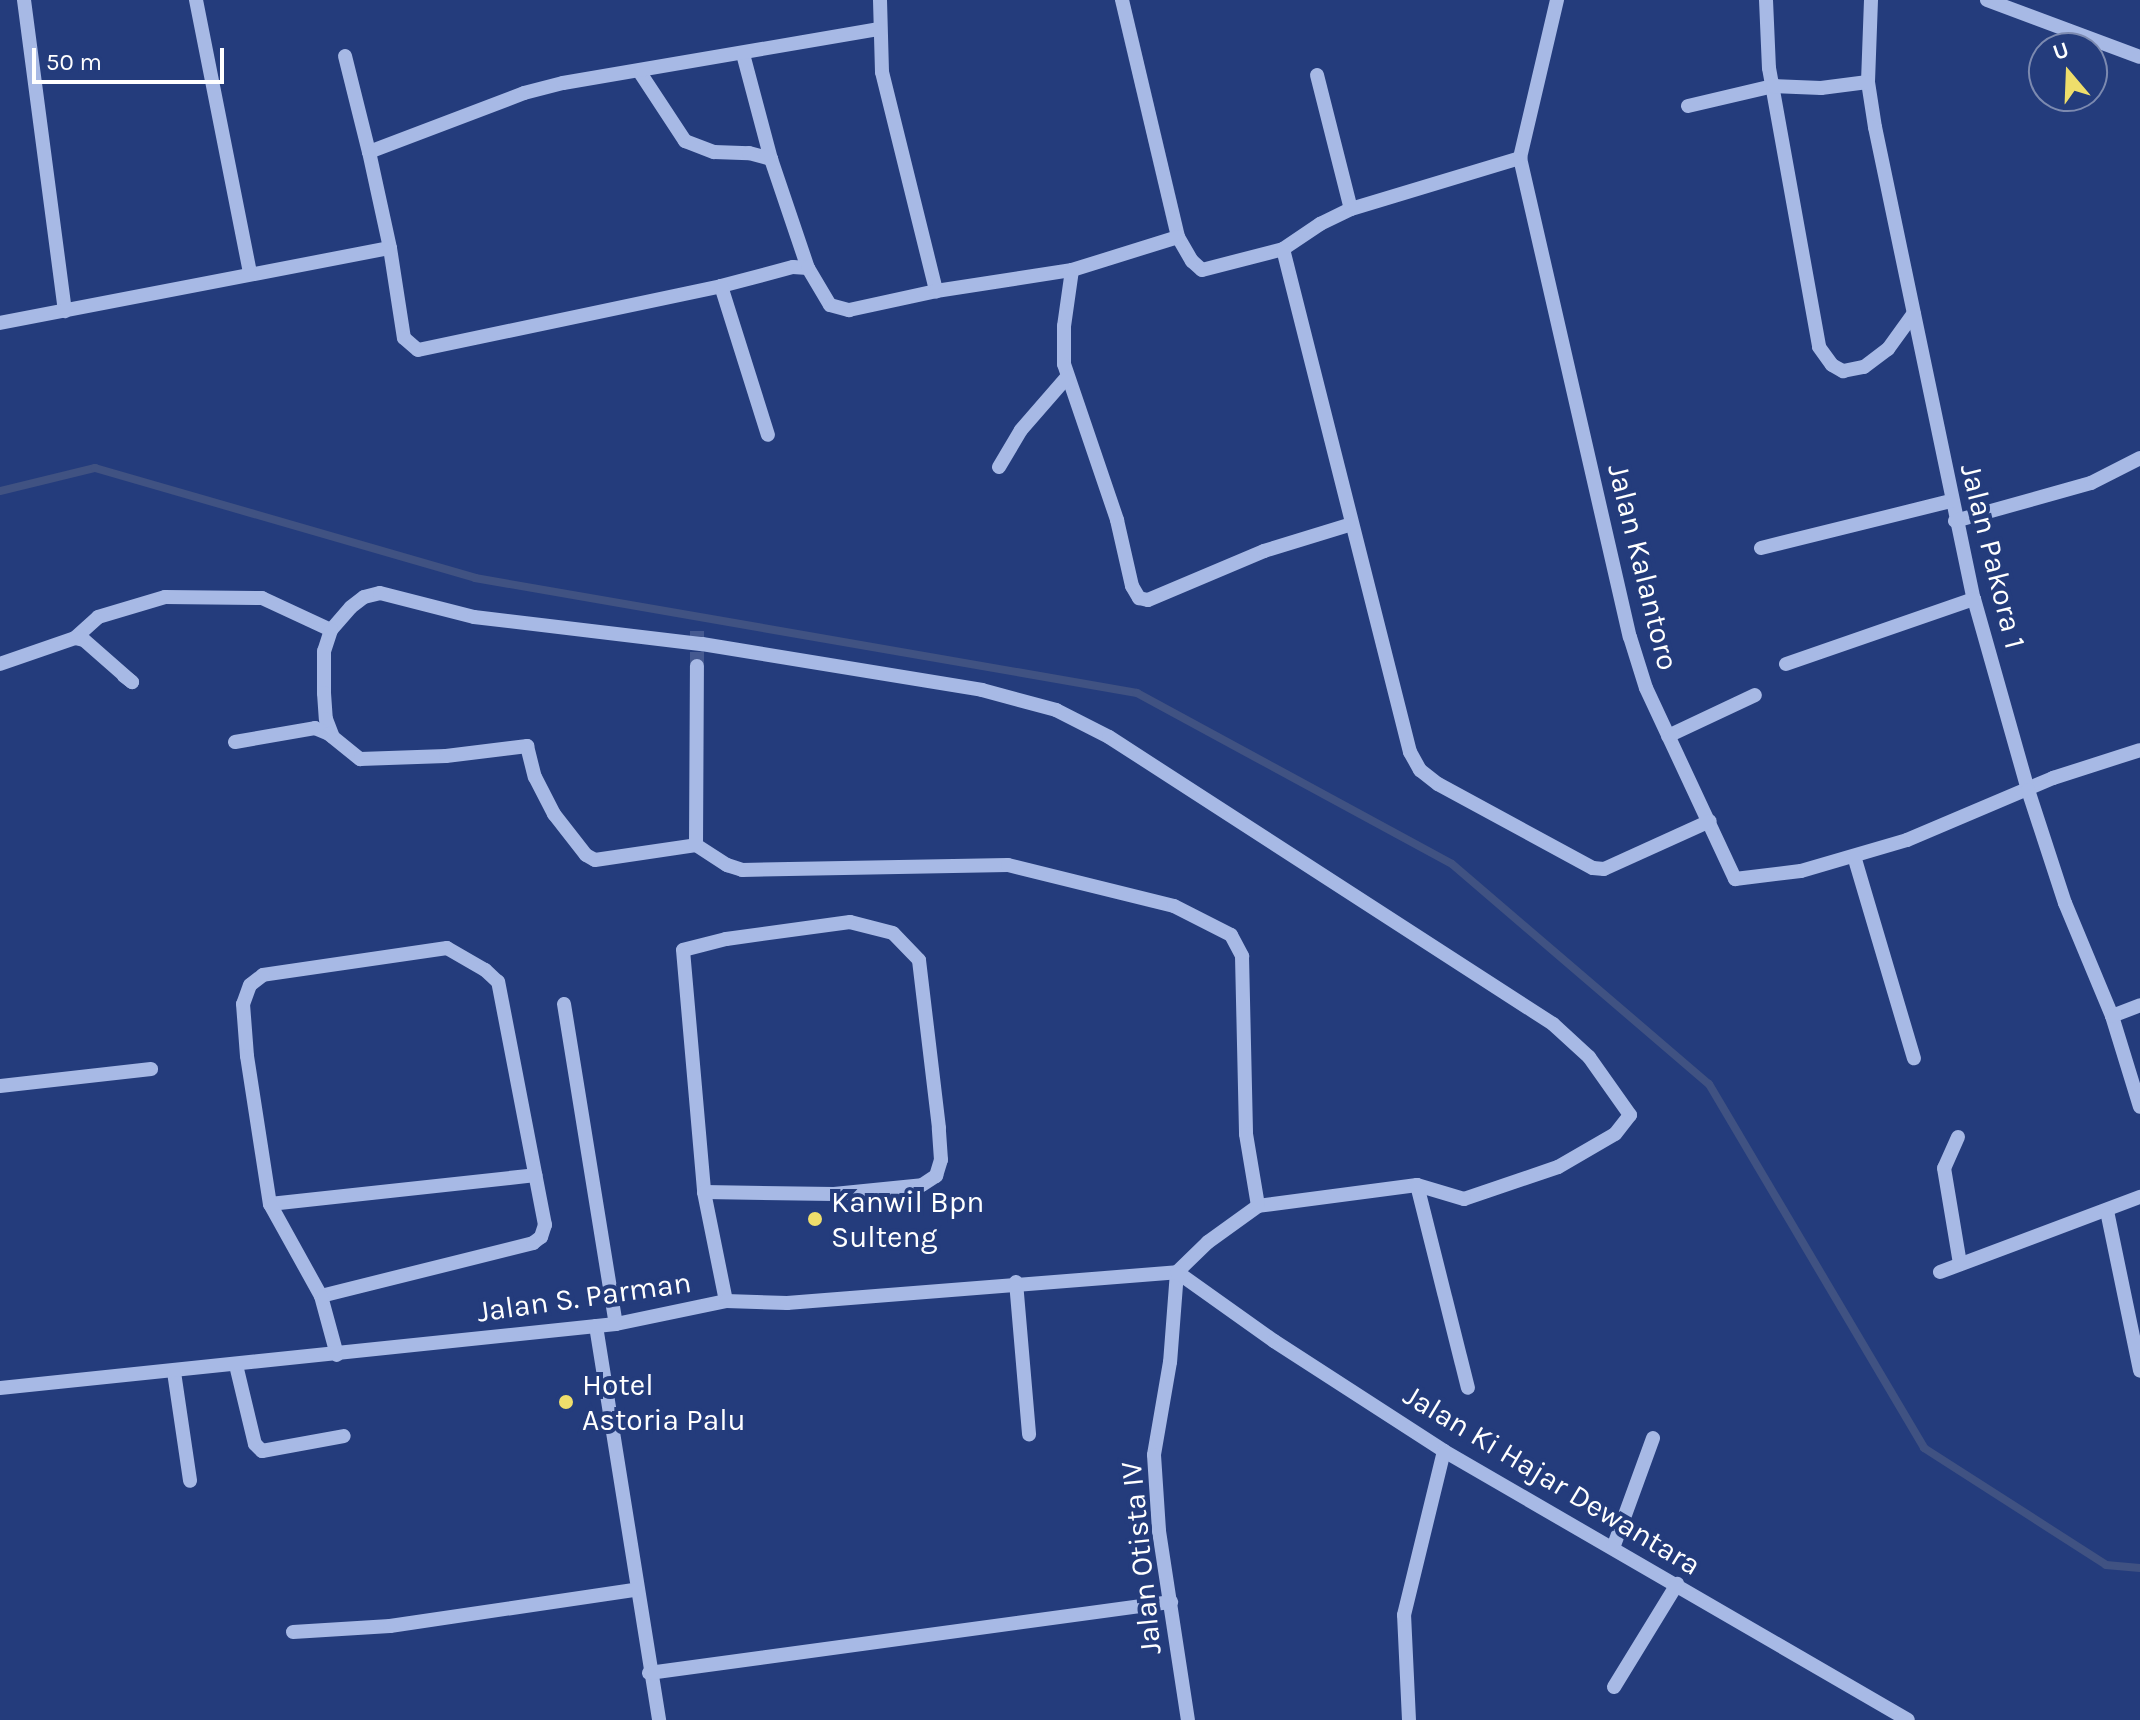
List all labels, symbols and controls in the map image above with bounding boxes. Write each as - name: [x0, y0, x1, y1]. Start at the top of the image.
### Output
- scale bar: [36, 32, 228, 82]
- north arrow: [2028, 32, 2108, 112]
- text: U: [2049, 36, 2072, 66]
- text: 50 m: [46, 48, 102, 76]
- street label: Jalan Kalantoro: [1600, 460, 1686, 674]
- street label: Jalan Pakora 1: [1953, 460, 2033, 652]
- place label: Kanwil Bpn Sulteng: [831, 1184, 984, 1254]
- marker: Kanwil Bpn Sulteng: [806, 1210, 824, 1228]
- street label: Jalan S. Parman: [475, 1264, 693, 1330]
- place label: Hotel Astoria Palu: [582, 1367, 746, 1438]
- street label: Jalan Ki Hajar Dewantara: [1397, 1377, 1707, 1583]
- marker: Hotel Astoria Palu: [557, 1393, 575, 1411]
- street label: Jalan Otista IV: [1113, 1459, 1169, 1657]

